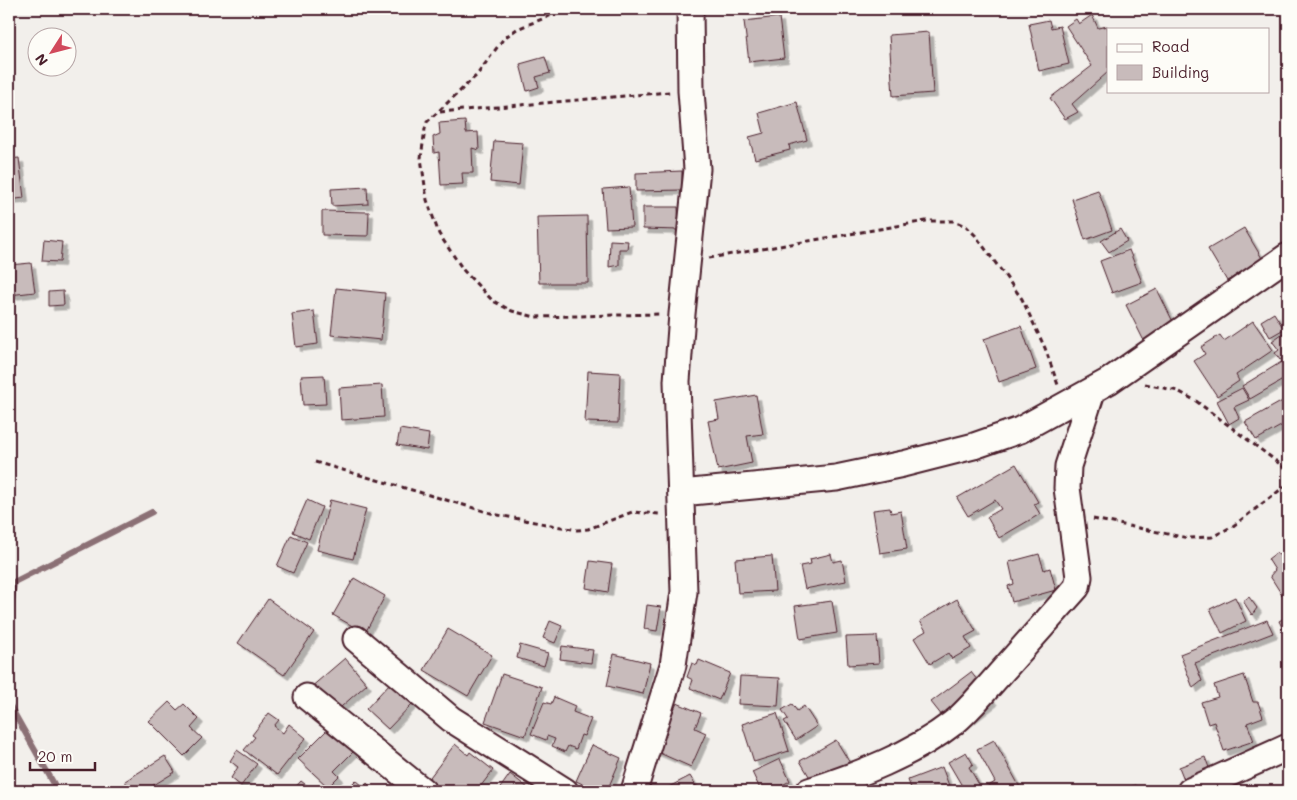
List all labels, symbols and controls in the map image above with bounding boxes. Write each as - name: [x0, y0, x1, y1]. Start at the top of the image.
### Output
- north arrow: [28, 28, 78, 78]
- legend: [1107, 28, 1270, 92]
- text: Road: [1152, 36, 1189, 56]
- text: N: [30, 50, 52, 70]
- text: Building: [1152, 62, 1209, 82]
- scale bar: [30, 740, 95, 772]
- text: 20 m: [38, 746, 72, 766]

